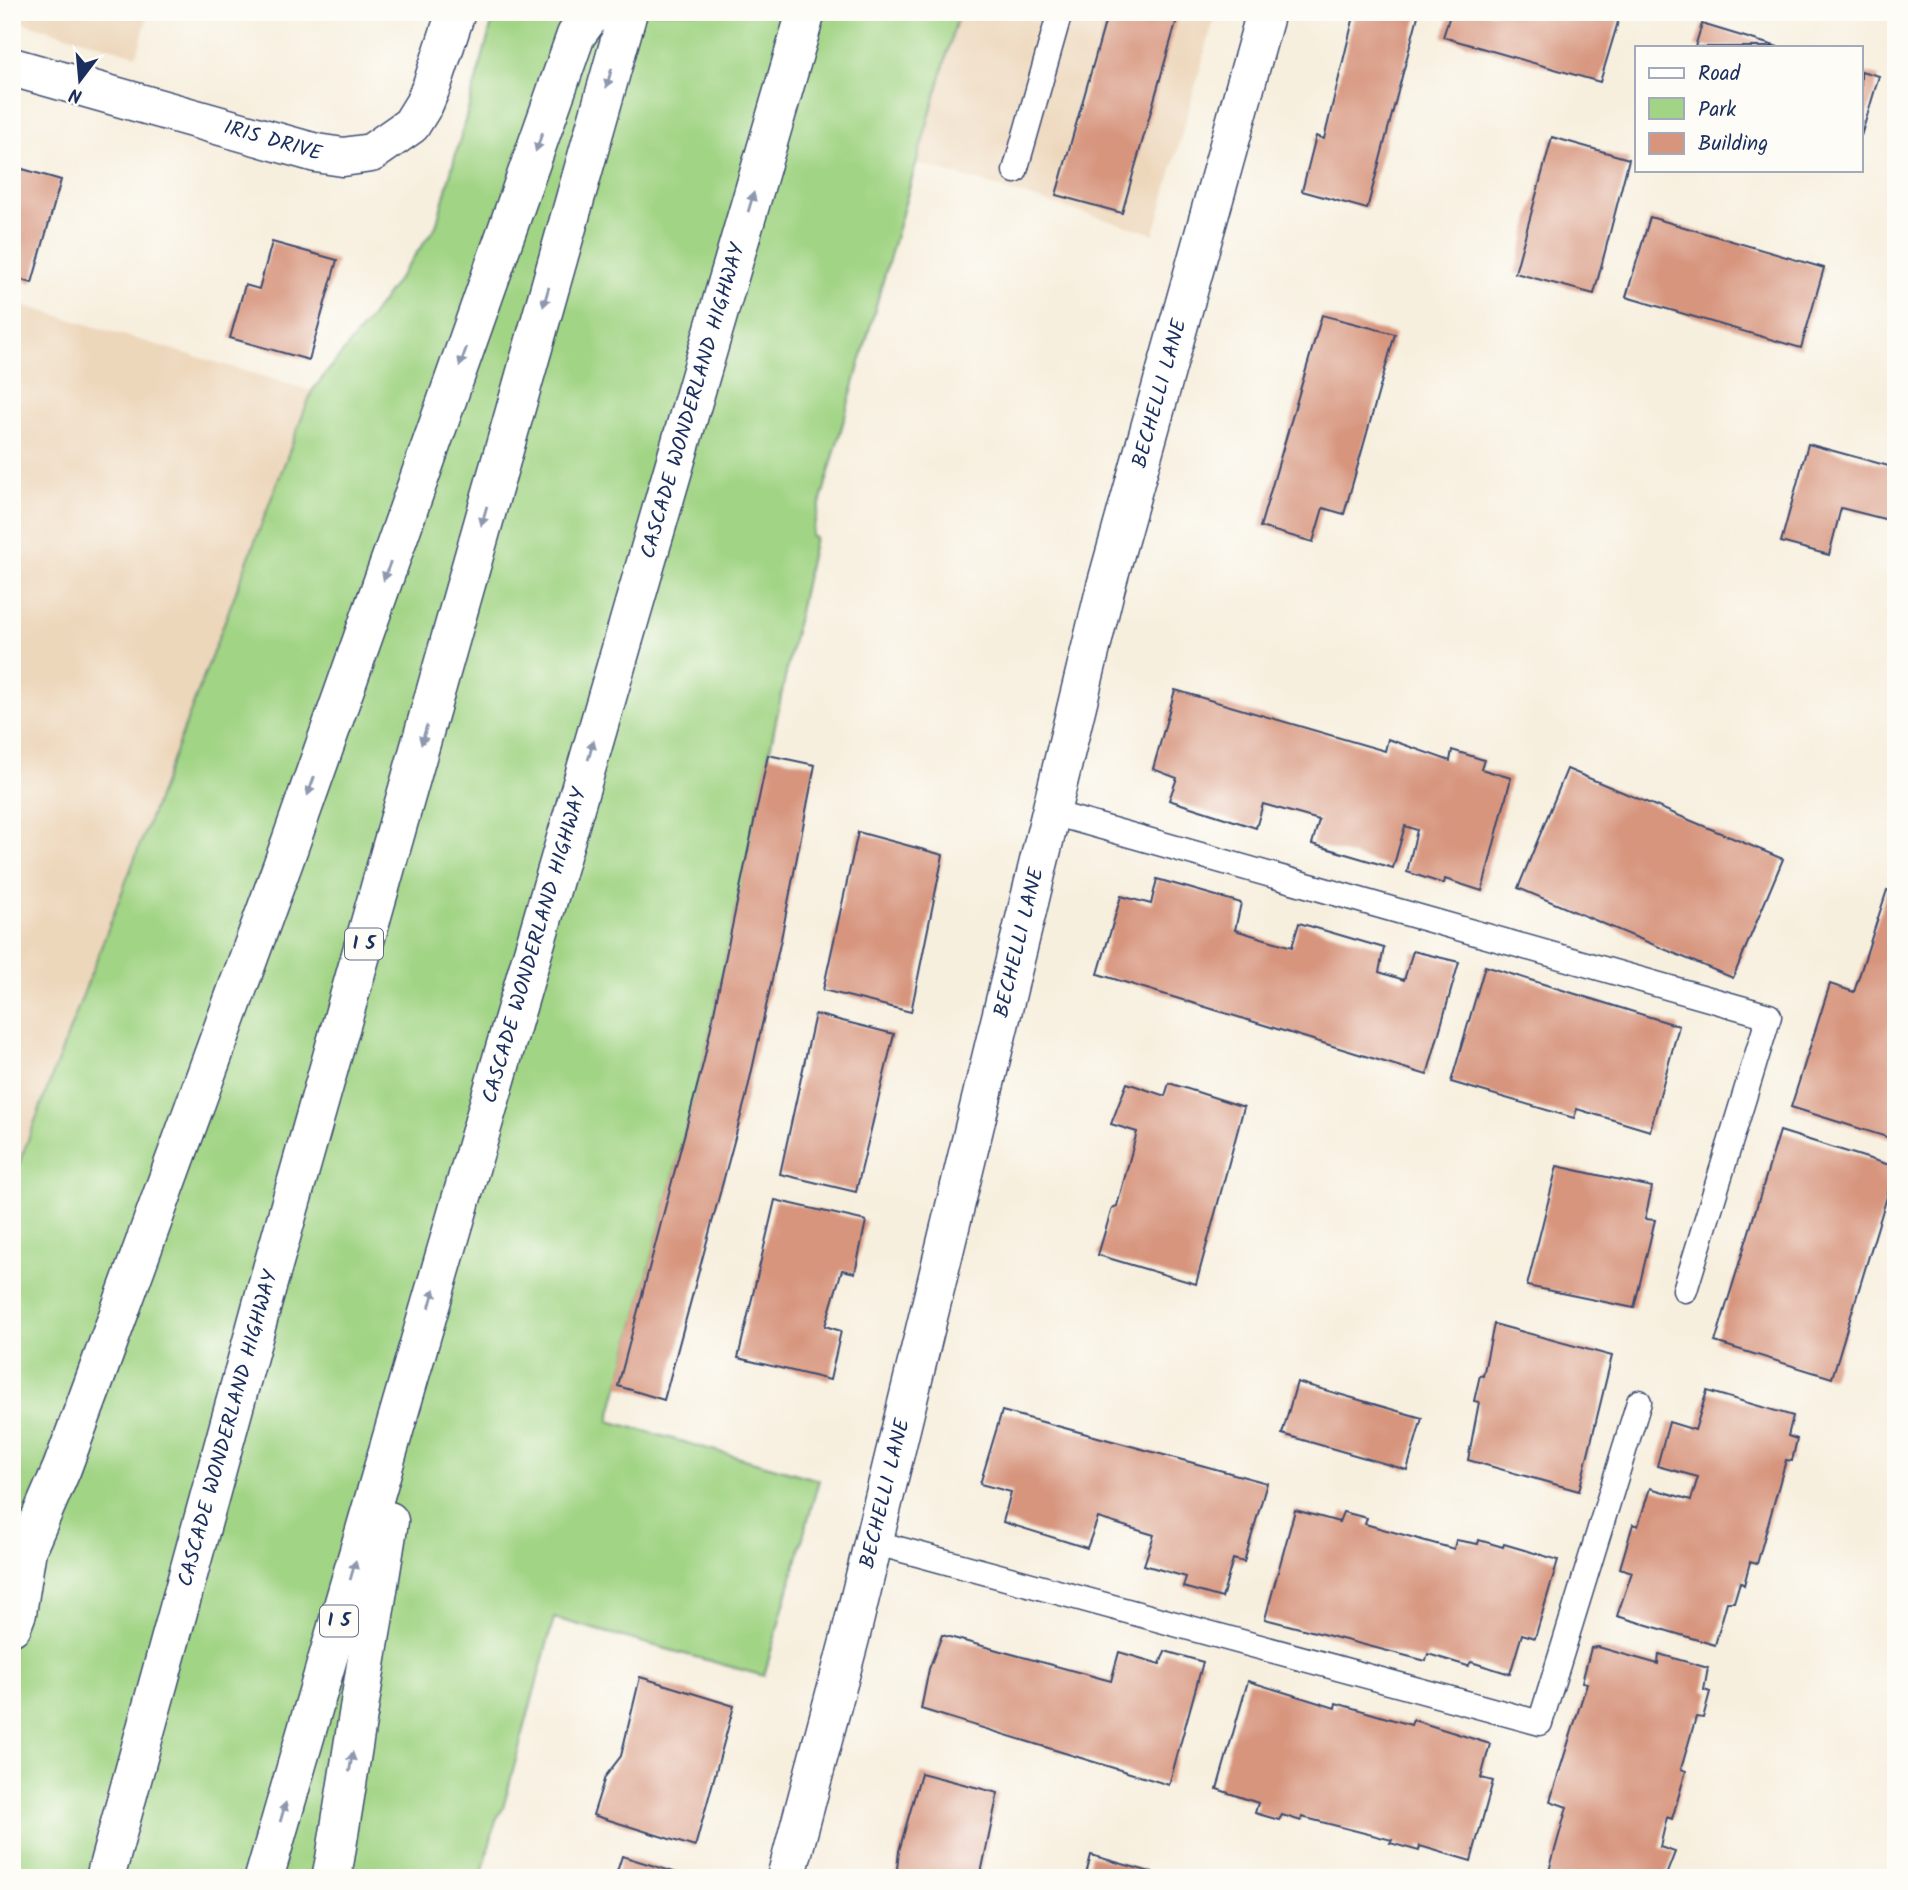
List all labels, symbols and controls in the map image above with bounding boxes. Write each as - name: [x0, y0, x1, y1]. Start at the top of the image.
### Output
- north arrow: [46, 46, 116, 116]
- legend: [1635, 46, 1862, 172]
- text: Road: [1698, 58, 1741, 91]
- one-way arrow: [603, 68, 613, 89]
- text: N: [66, 78, 86, 110]
- text: Park: [1698, 94, 1736, 127]
- street label: IRIS DRIVE: [220, 111, 326, 171]
- text: Building: [1698, 128, 1768, 161]
- one-way arrow: [533, 132, 544, 153]
- one-way arrow: [746, 192, 756, 213]
- street label: CASCADE WONDERLAND HIGHWAY: [632, 239, 755, 563]
- one-way arrow: [541, 286, 551, 307]
- street label: BECHELLI LANE: [1123, 314, 1196, 472]
- one-way arrow: [457, 346, 468, 367]
- one-way arrow: [479, 505, 489, 526]
- one-way arrow: [381, 561, 392, 582]
- one-way arrow: [418, 725, 428, 746]
- one-way arrow: [587, 739, 597, 760]
- one-way arrow: [305, 775, 316, 796]
- street label: CASCADE WONDERLAND HIGHWAY: [473, 783, 597, 1107]
- street label: BECHELLI LANE: [985, 864, 1054, 1021]
- road number: I 5: [345, 928, 383, 960]
- street label: CASCADE WONDERLAND HIGHWAY: [169, 1265, 288, 1591]
- one-way arrow: [428, 1287, 438, 1308]
- street label: BECHELLI LANE: [851, 1415, 919, 1572]
- one-way arrow: [349, 1559, 359, 1580]
- road number: I 5: [320, 1606, 358, 1637]
- one-way arrow: [346, 1751, 357, 1773]
- one-way arrow: [278, 1801, 289, 1823]

